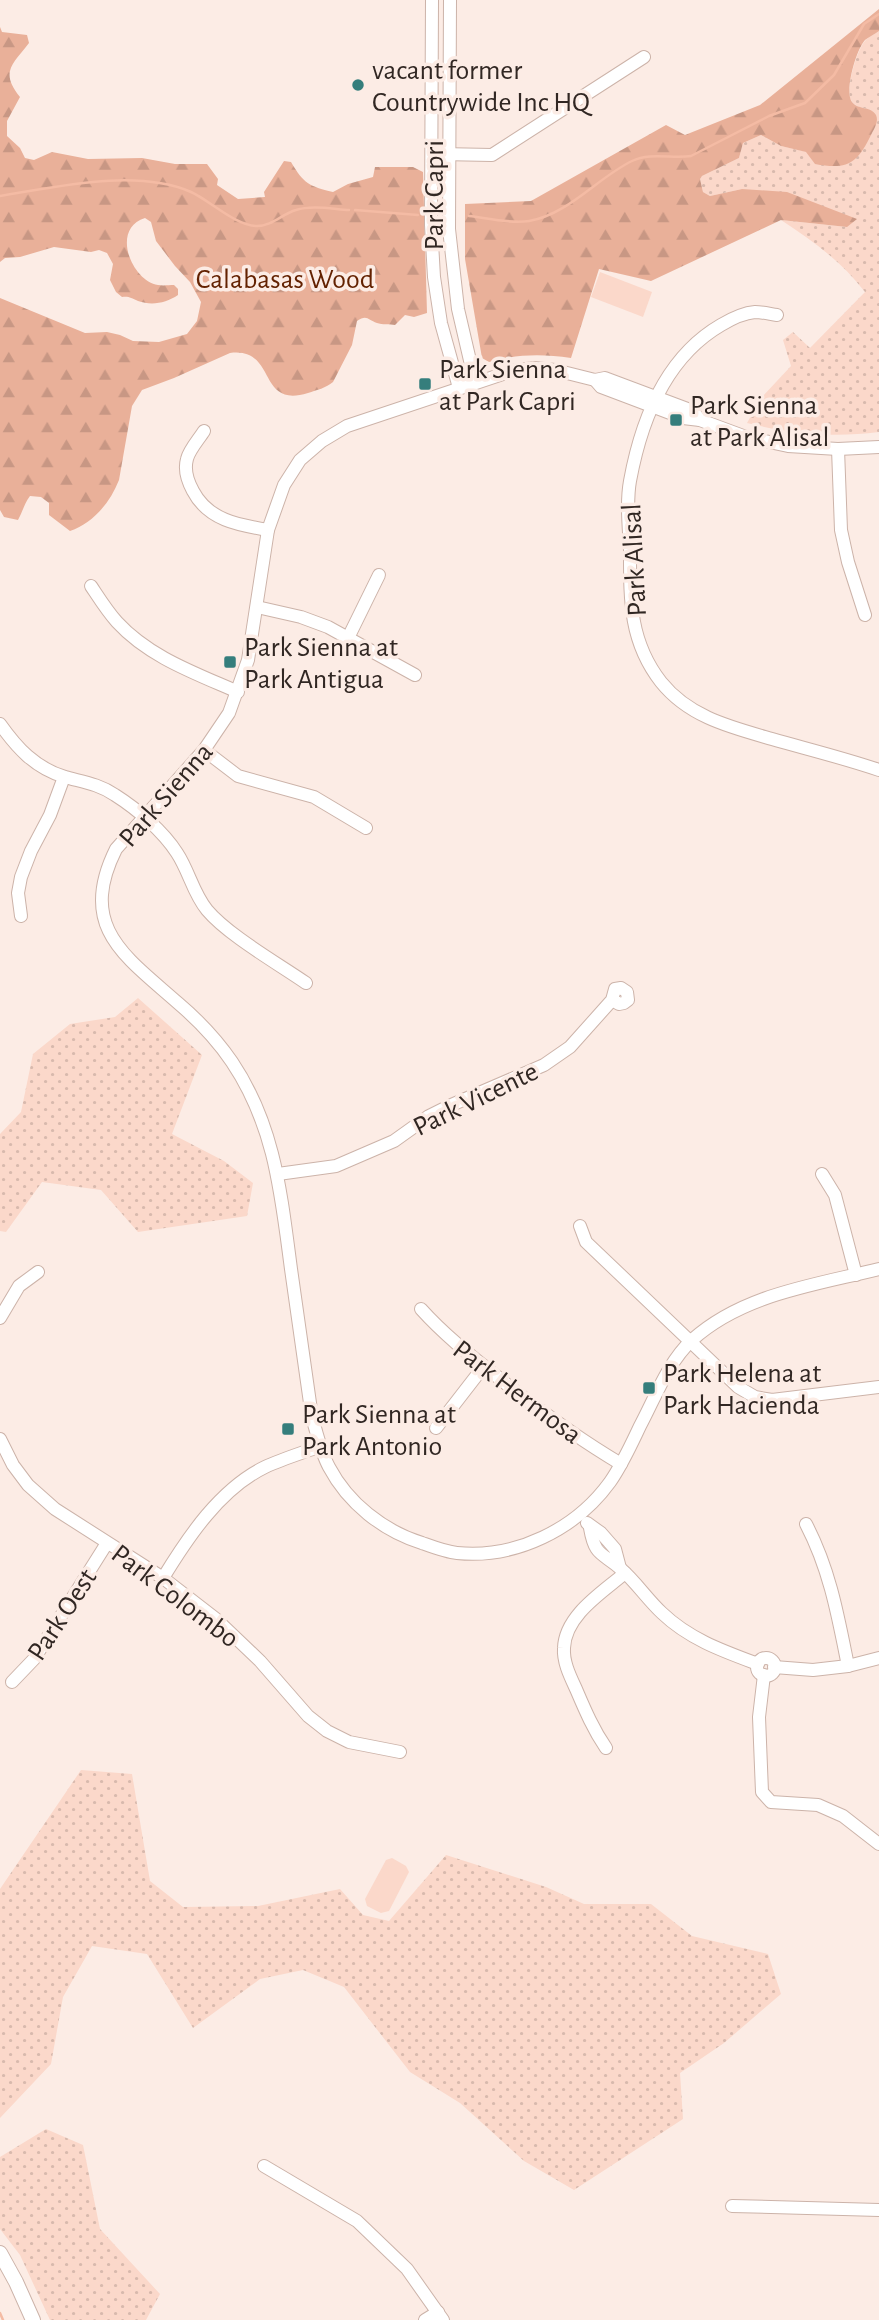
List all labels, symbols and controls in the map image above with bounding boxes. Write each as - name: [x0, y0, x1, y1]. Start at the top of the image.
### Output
- place label: vacant former Countrywide Inc HQ: [372, 57, 593, 117]
- marker: vacant former Countrywide Inc HQ: [350, 77, 366, 93]
- street label: Park Capri: [421, 140, 449, 250]
- park label: Calabasas Wood: [196, 266, 374, 294]
- place label: Park Sienna at Park Capri: [439, 356, 576, 416]
- marker: Park Sienna at Park Capri: [417, 376, 433, 392]
- place label: Park Sienna at Park Alisal: [690, 392, 830, 452]
- marker: Park Sienna at Park Alisal: [668, 412, 684, 428]
- street label: Park Alisal: [618, 503, 652, 617]
- place label: Park Sienna at Park Antigua: [244, 634, 398, 694]
- marker: Park Sienna at Park Antigua: [222, 654, 238, 670]
- street label: Park Sienna: [114, 738, 219, 853]
- street label: Park Vicente: [409, 1058, 543, 1142]
- street label: Park Hermosa: [447, 1335, 586, 1450]
- place label: Park Helena at Park Hacienda: [663, 1360, 821, 1420]
- marker: Park Helena at Park Hacienda: [641, 1380, 657, 1396]
- place label: Park Sienna at Park Antonio: [302, 1401, 456, 1461]
- marker: Park Sienna at Park Antonio: [280, 1421, 296, 1437]
- street label: Park Colombo: [106, 1540, 244, 1653]
- street label: Park Oest: [23, 1564, 102, 1666]

